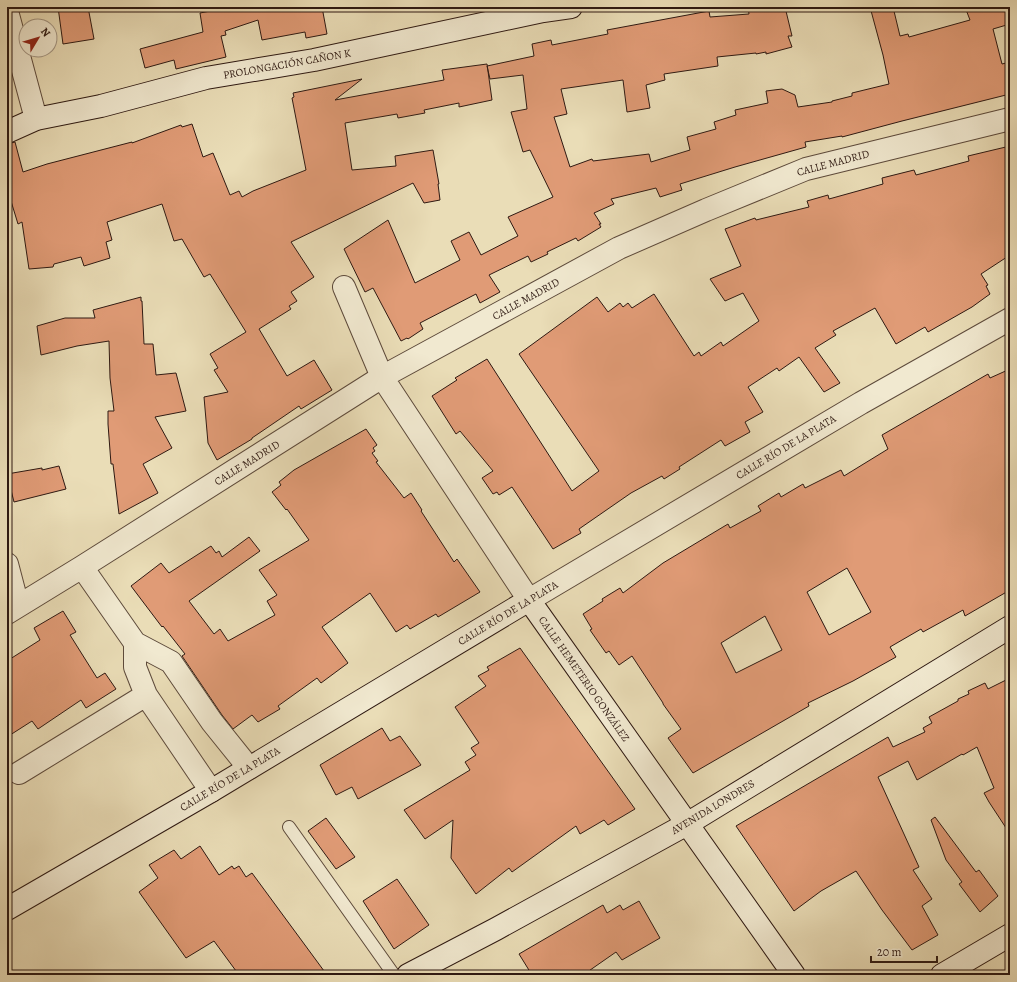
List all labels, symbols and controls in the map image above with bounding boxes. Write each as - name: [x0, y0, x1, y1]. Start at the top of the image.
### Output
- north arrow: [18, 18, 58, 58]
- text: N: [37, 24, 54, 40]
- street label: PROLONGACIÓN CAÑON K: [222, 45, 352, 83]
- street label: CALLE MADRID: [795, 146, 871, 180]
- street label: CALLE MADRID: [490, 274, 562, 324]
- street label: CALLE RÍO DE LA PLATA: [733, 411, 839, 483]
- street label: CALLE MADRID: [211, 437, 283, 489]
- street label: CALLE RÍO DE LA PLATA: [455, 577, 561, 649]
- street label: CALLE HEMETERIO GONZÁLEZ: [535, 613, 633, 745]
- street label: CALLE RÍO DE LA PLATA: [177, 743, 283, 815]
- street label: AVENIDA LONDRES: [667, 776, 758, 838]
- scale bar: [871, 938, 937, 964]
- text: 20 m: [877, 944, 901, 960]

